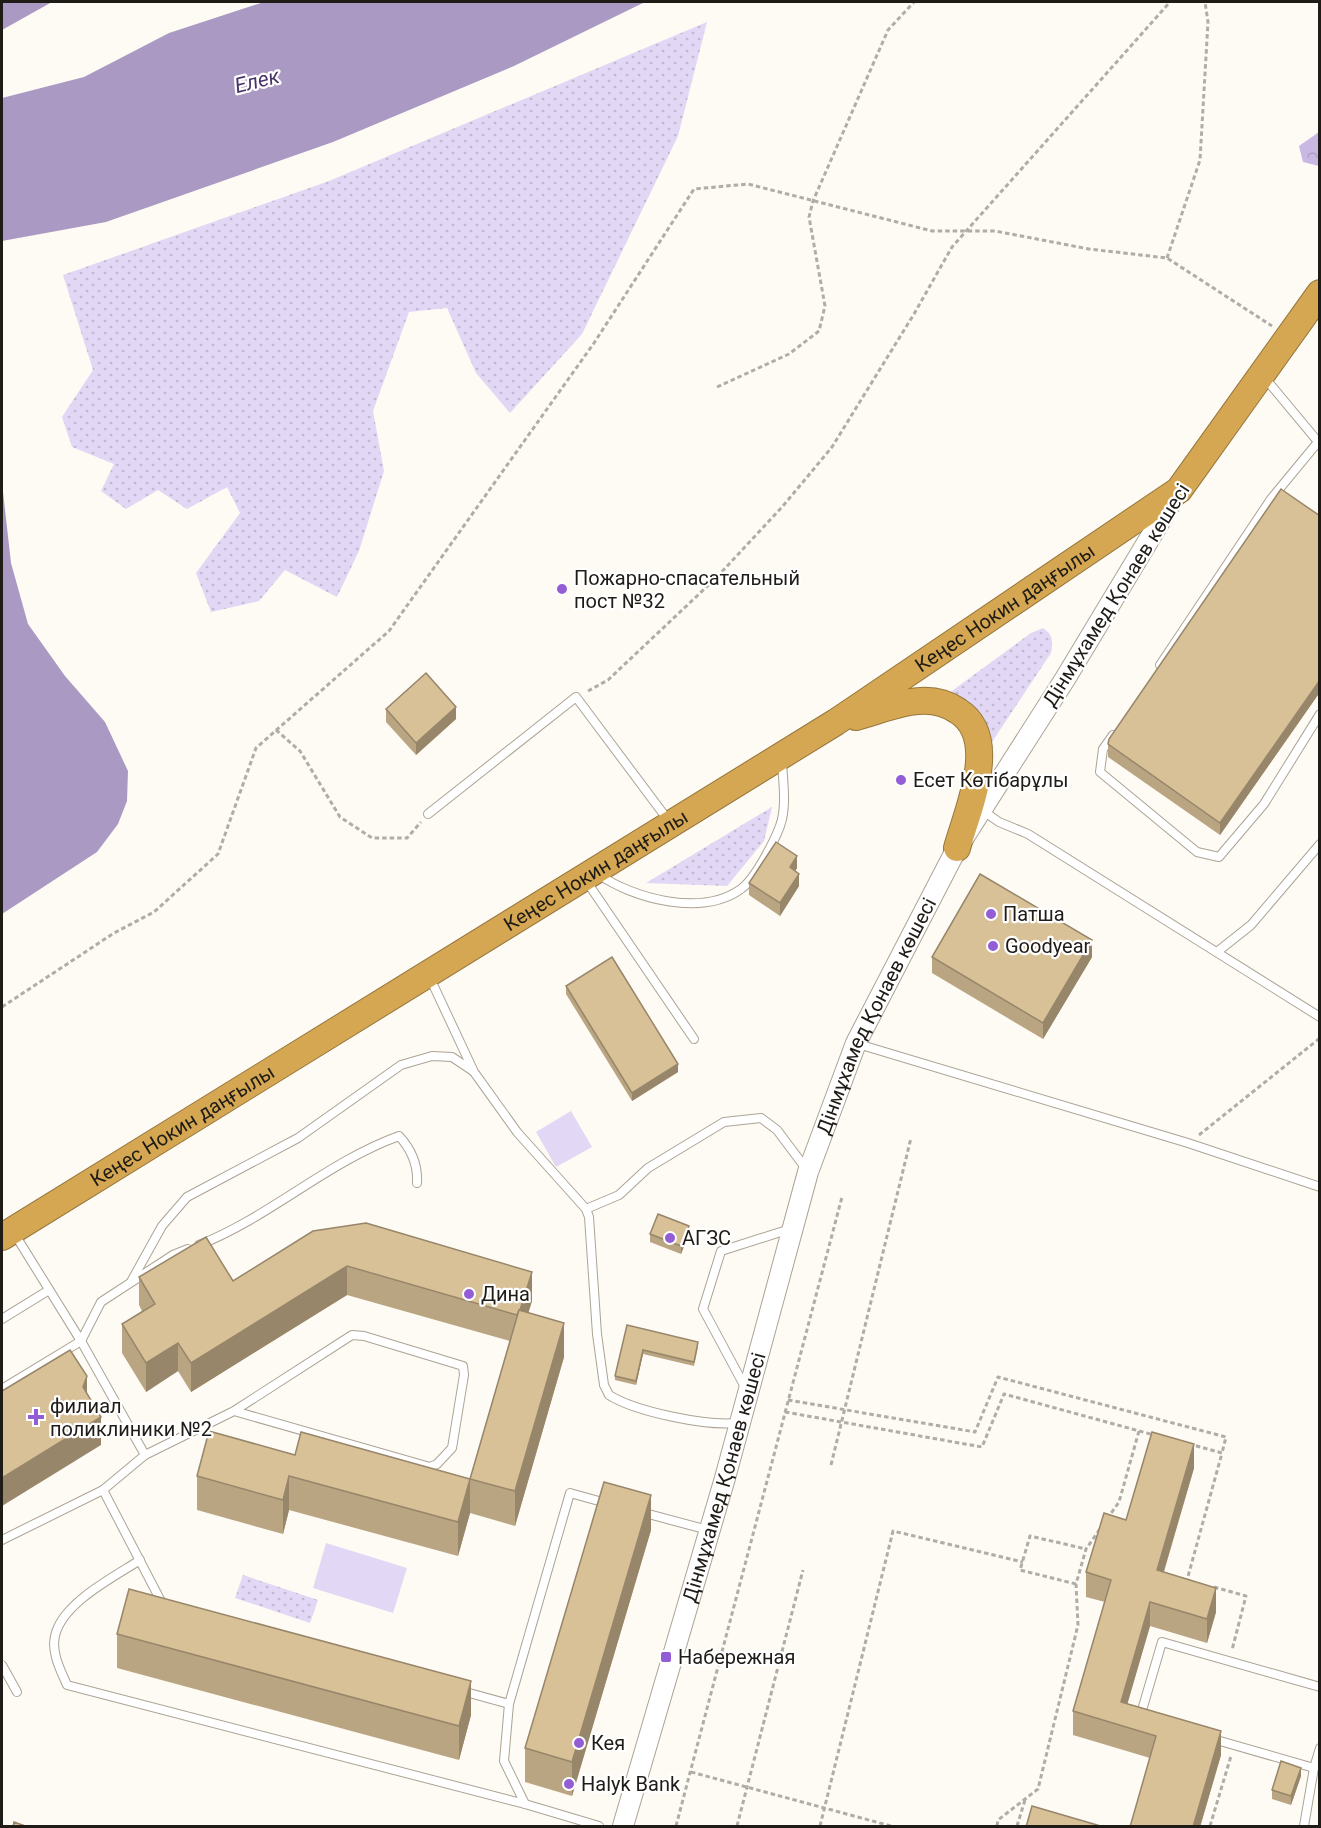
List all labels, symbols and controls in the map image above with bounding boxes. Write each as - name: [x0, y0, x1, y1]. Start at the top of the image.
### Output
- water label: Елек: [232, 64, 283, 98]
- street label: Дінмұхамед Қонаев көшесі: [1037, 479, 1195, 711]
- street label: Кеңес Нокин даңғылы: [910, 538, 1099, 677]
- place label: Пожарно-спасательный пост №32: [574, 566, 800, 613]
- marker: Пожарно-спасательный пост №32: [555, 582, 569, 596]
- place label: Есет Көтібарұлы: [913, 768, 1068, 792]
- marker: Есет Көтібарұлы: [894, 773, 908, 787]
- street label: Кеңес Нокин даңғылы: [499, 804, 692, 936]
- street label: Дінмұхамед Қонаев көшесі: [811, 894, 941, 1138]
- place label: Патша: [1003, 902, 1065, 926]
- marker: Патша: [984, 907, 998, 921]
- place label: Goodyear: [1005, 934, 1091, 958]
- marker: Goodyear: [986, 939, 1000, 953]
- street label: Кеңес Нокин даңғылы: [86, 1060, 279, 1192]
- place label: АГЗС: [682, 1226, 731, 1250]
- marker: АГЗС: [663, 1231, 677, 1245]
- place label: Дина: [481, 1282, 530, 1306]
- marker: Дина: [462, 1287, 476, 1301]
- street label: Дінмұхамед Қонаев көшесі: [677, 1350, 771, 1605]
- place label: филиал поликлиники №2: [50, 1394, 212, 1441]
- marker: филиал поликлиники №2: [27, 1408, 45, 1426]
- place label: Набережная: [678, 1645, 795, 1669]
- marker: Набережная: [659, 1650, 673, 1664]
- place label: Кея: [591, 1731, 625, 1755]
- marker: Кея: [572, 1736, 586, 1750]
- place label: Halyk Bank: [581, 1772, 681, 1796]
- marker: Halyk Bank: [562, 1777, 576, 1791]

